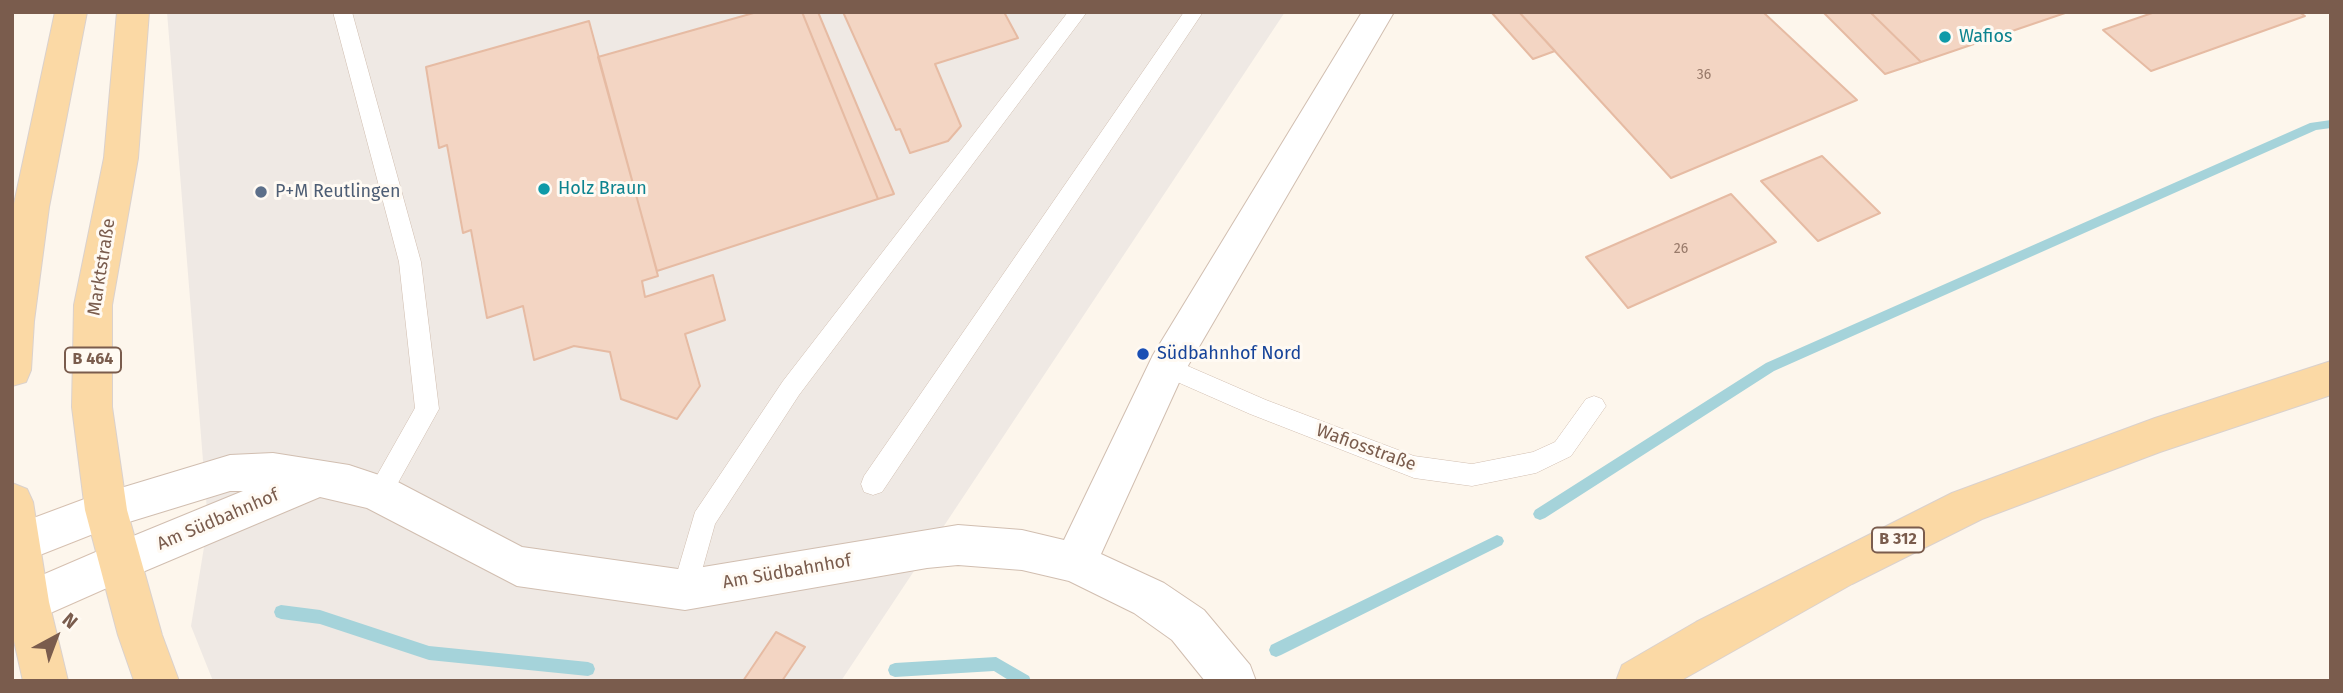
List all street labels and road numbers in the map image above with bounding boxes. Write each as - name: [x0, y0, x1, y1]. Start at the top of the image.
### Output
- street label: Marktstraße: [84, 217, 120, 317]
- road number: B 464: [65, 348, 121, 372]
- street label: Wafiosstraße: [1313, 420, 1419, 476]
- street label: Am Südbahnhof: [154, 485, 282, 555]
- road number: B 312: [1872, 527, 1924, 552]
- street label: Am Südbahnhof: [721, 550, 853, 594]

